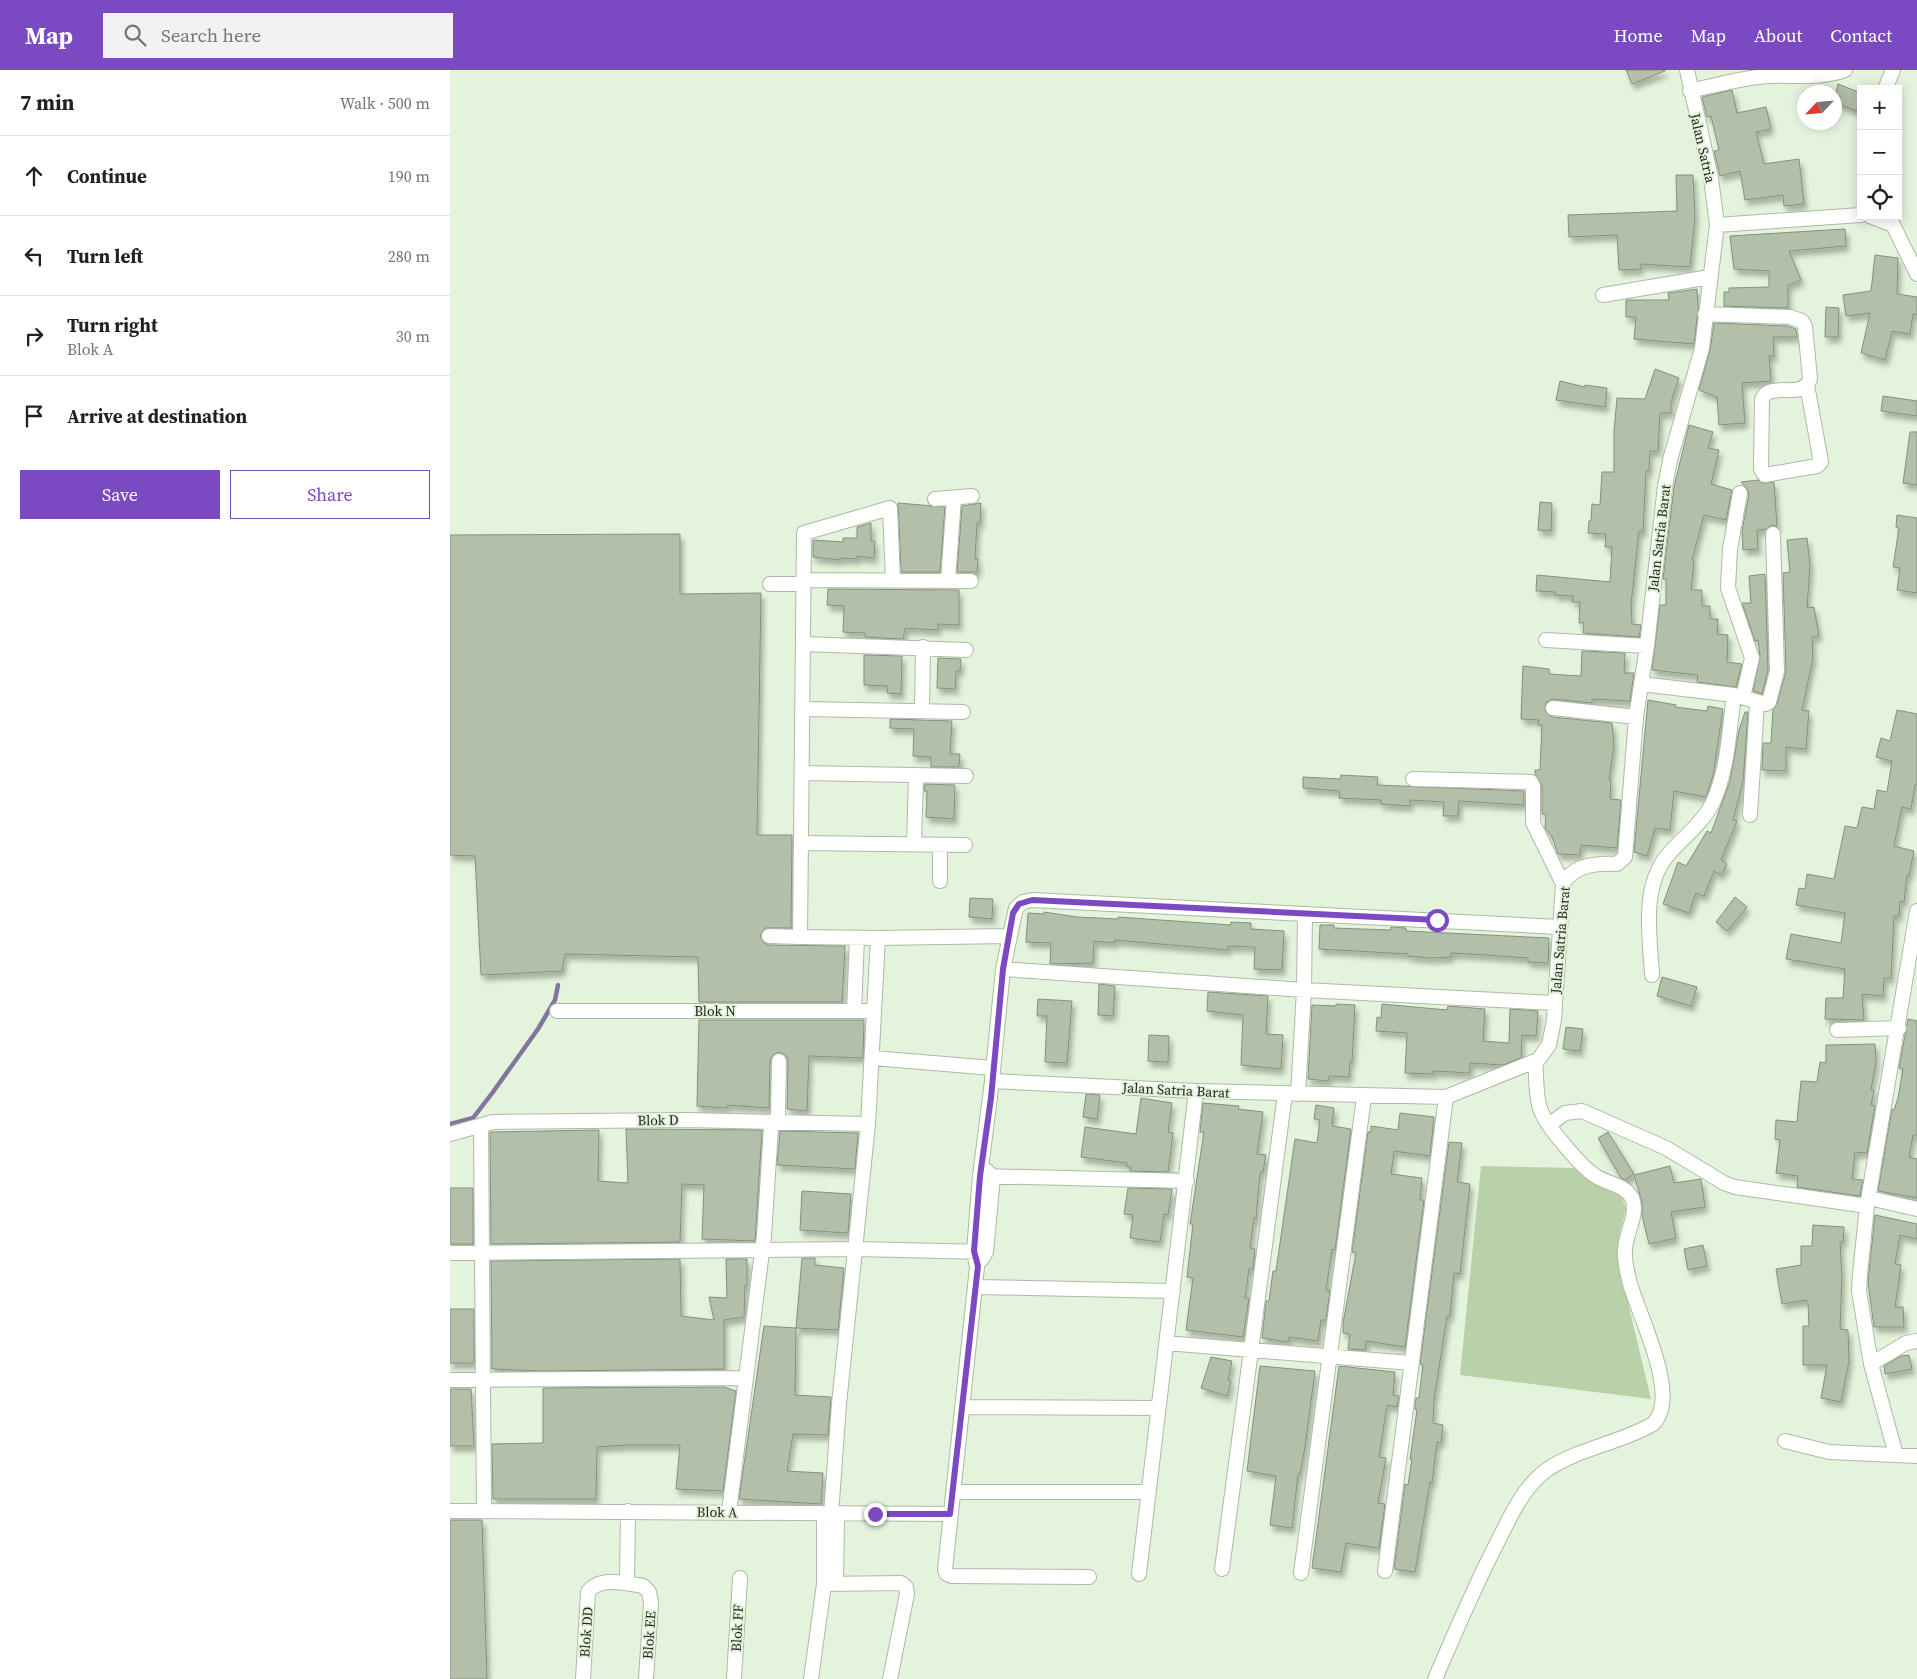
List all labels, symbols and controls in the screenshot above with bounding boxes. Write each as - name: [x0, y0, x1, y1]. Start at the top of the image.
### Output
- search box: [103, 13, 453, 58]
- text: Map: [25, 19, 73, 52]
- icon: search: [121, 21, 149, 49]
- text: Search here: [161, 22, 261, 48]
- text: Home: [1614, 23, 1663, 48]
- text: Map: [1691, 23, 1726, 48]
- text: About: [1754, 23, 1802, 48]
- text: Contact: [1830, 23, 1892, 48]
- north arrow: [1797, 85, 1842, 130]
- map controls: [1857, 85, 1902, 220]
- button: +: [1857, 85, 1902, 130]
- text: 7 min: [20, 88, 75, 117]
- text: Walk · 500 m: [340, 92, 430, 114]
- street label: Jalan Satria: [1685, 110, 1721, 186]
- button: −: [1857, 130, 1902, 175]
- icon: ahead: [20, 162, 48, 190]
- text: Continue: [67, 163, 147, 189]
- text: 190 m: [388, 165, 430, 187]
- button: locate: [1857, 175, 1902, 220]
- icon: left: [20, 242, 48, 270]
- text: Turn left: [67, 243, 143, 269]
- text: 280 m: [388, 245, 430, 267]
- text: Turn right: [67, 312, 158, 338]
- icon: right: [20, 322, 48, 350]
- text: 30 m: [396, 325, 430, 347]
- text: Blok A: [67, 338, 113, 360]
- icon: arrive: [20, 402, 48, 430]
- text: Arrive at destination: [67, 403, 247, 429]
- button: Save: [20, 470, 220, 519]
- button: Share: [230, 470, 430, 519]
- street label: Jalan Satria Barat: [1642, 483, 1676, 594]
- street label: Jalan Satria Barat: [1545, 885, 1575, 995]
- route start: [1426, 909, 1449, 932]
- street label: Blok N: [694, 1001, 736, 1021]
- street label: Jalan Satria Barat: [1121, 1077, 1231, 1103]
- street label: Blok D: [637, 1110, 679, 1130]
- street label: Blok A: [697, 1502, 738, 1522]
- route end: [864, 1503, 887, 1526]
- street label: Blok FF: [726, 1604, 748, 1652]
- street label: Blok DD: [574, 1606, 598, 1658]
- street label: Blok EE: [637, 1610, 661, 1660]

